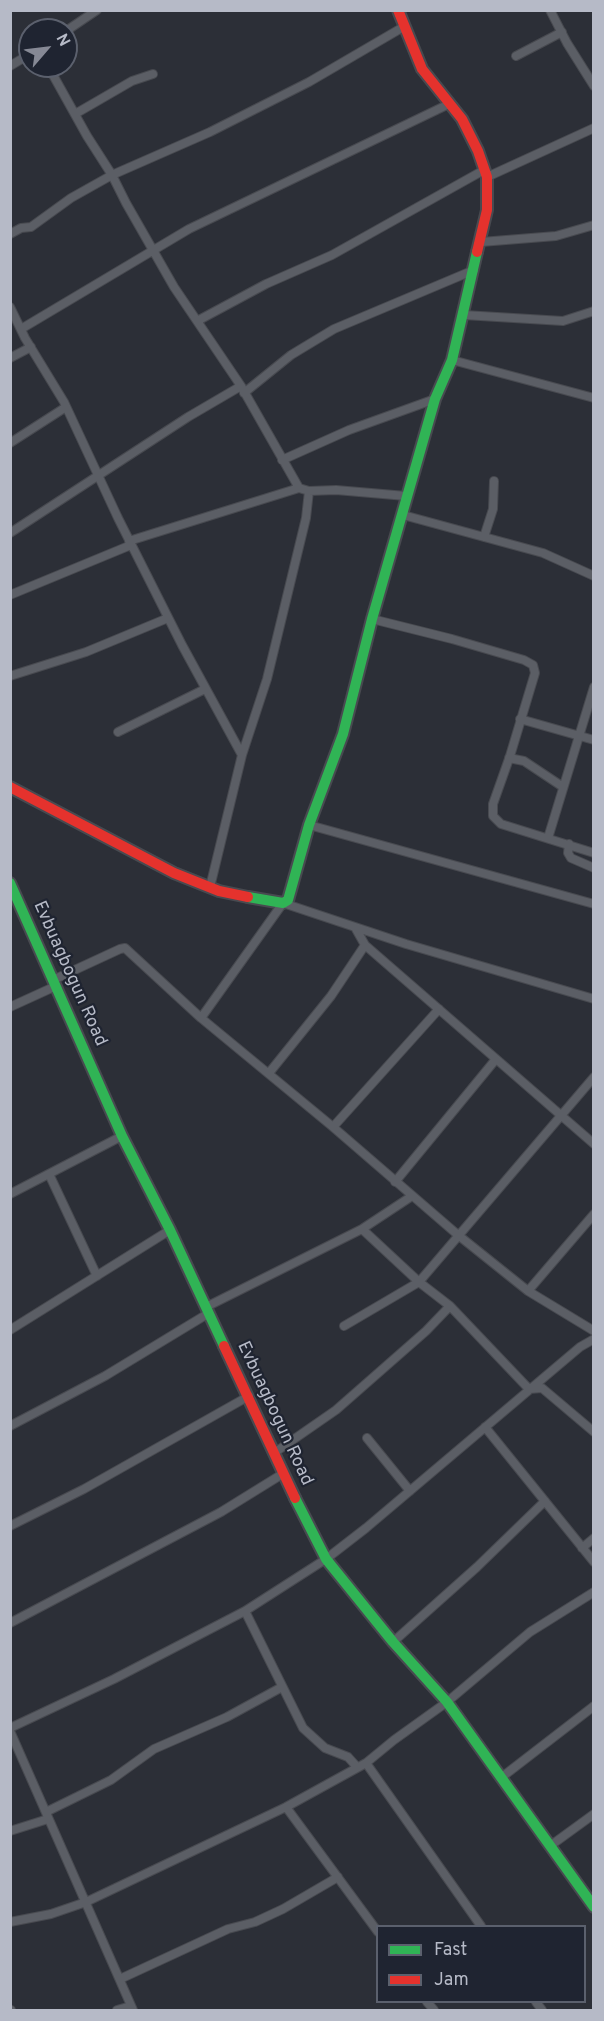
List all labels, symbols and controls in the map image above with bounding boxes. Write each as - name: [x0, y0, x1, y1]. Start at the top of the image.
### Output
- north arrow: [18, 18, 78, 78]
- text: N: [51, 31, 74, 50]
- street label: Evbuagbogun Road: [27, 898, 111, 1050]
- street label: Evbuagbogun Road: [231, 1339, 317, 1489]
- legend: [376, 1925, 586, 2003]
- text: Fast: [434, 1939, 467, 1962]
- text: Jam: [434, 1969, 469, 1992]

